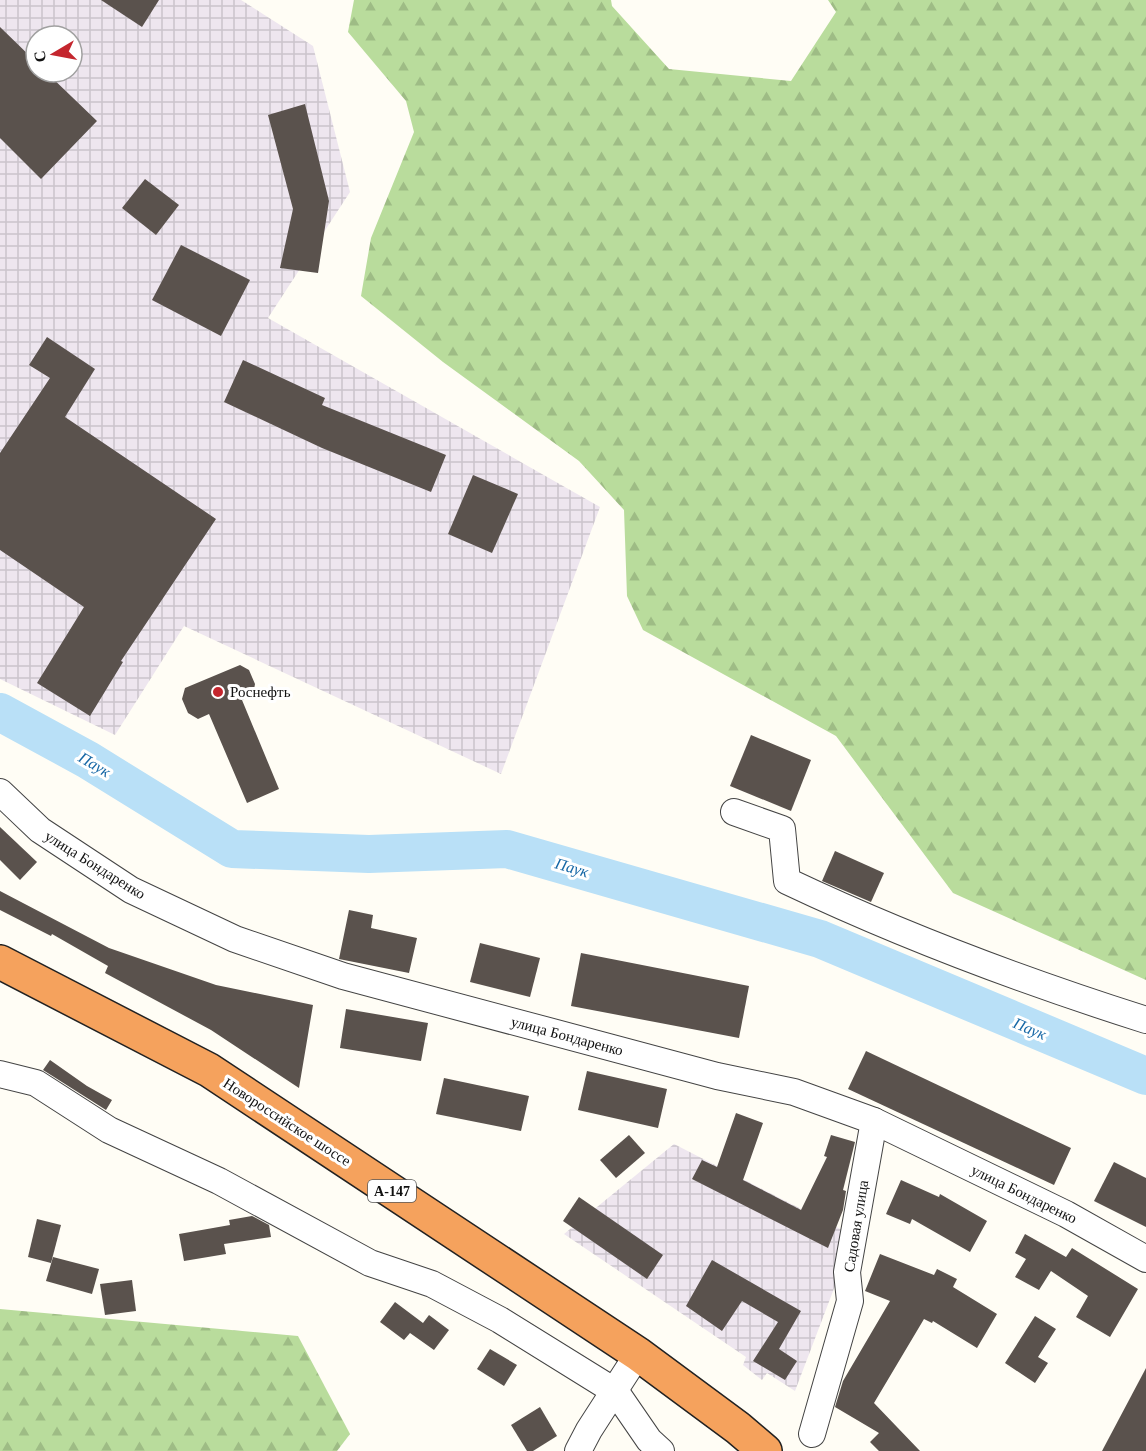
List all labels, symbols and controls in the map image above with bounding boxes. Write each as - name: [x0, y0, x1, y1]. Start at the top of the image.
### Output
- north arrow: [24, 24, 84, 84]
- text: С: [30, 49, 49, 64]
- place label: Роснефть: [230, 684, 291, 700]
- marker: Роснефть: [211, 685, 225, 699]
- water label: Паук: [74, 748, 114, 782]
- street label: улица Бондаренко: [42, 828, 148, 902]
- water label: Паук: [552, 854, 591, 881]
- street label: улица Бондаренко: [509, 1013, 625, 1059]
- water label: Паук: [1010, 1014, 1049, 1044]
- street label: Новороссийское шоссе: [220, 1075, 354, 1169]
- street label: улица Бондаренко: [969, 1162, 1079, 1226]
- street label: Садовая улица: [841, 1178, 871, 1273]
- road number: А-147: [368, 1180, 416, 1202]

